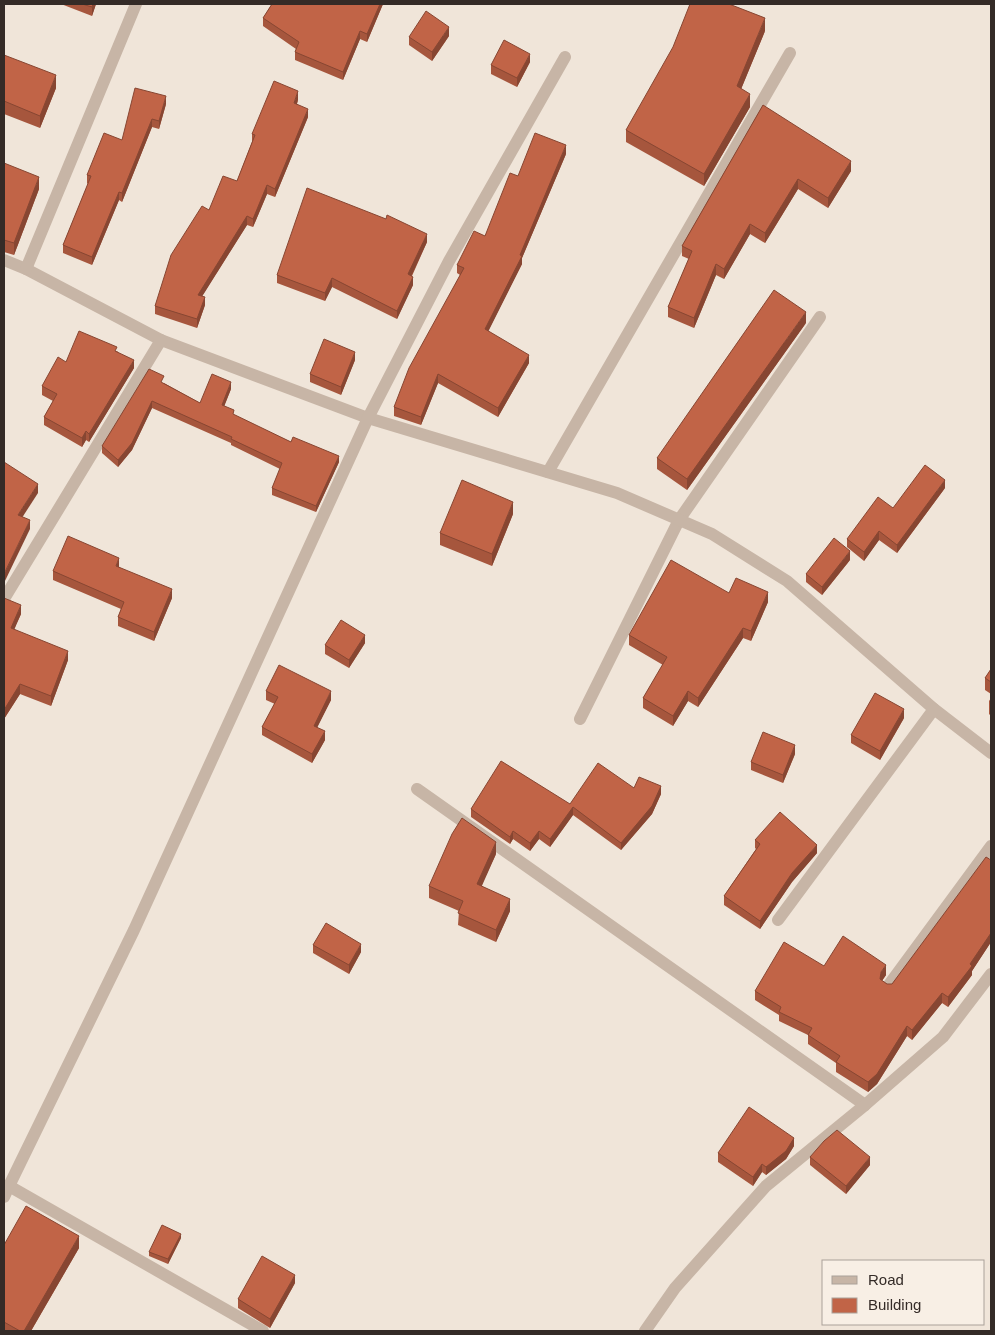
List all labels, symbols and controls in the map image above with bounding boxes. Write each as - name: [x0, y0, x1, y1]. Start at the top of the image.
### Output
- legend: [822, 1260, 985, 1325]
- text: Road: [868, 1271, 904, 1288]
- text: Building: [868, 1296, 921, 1313]

